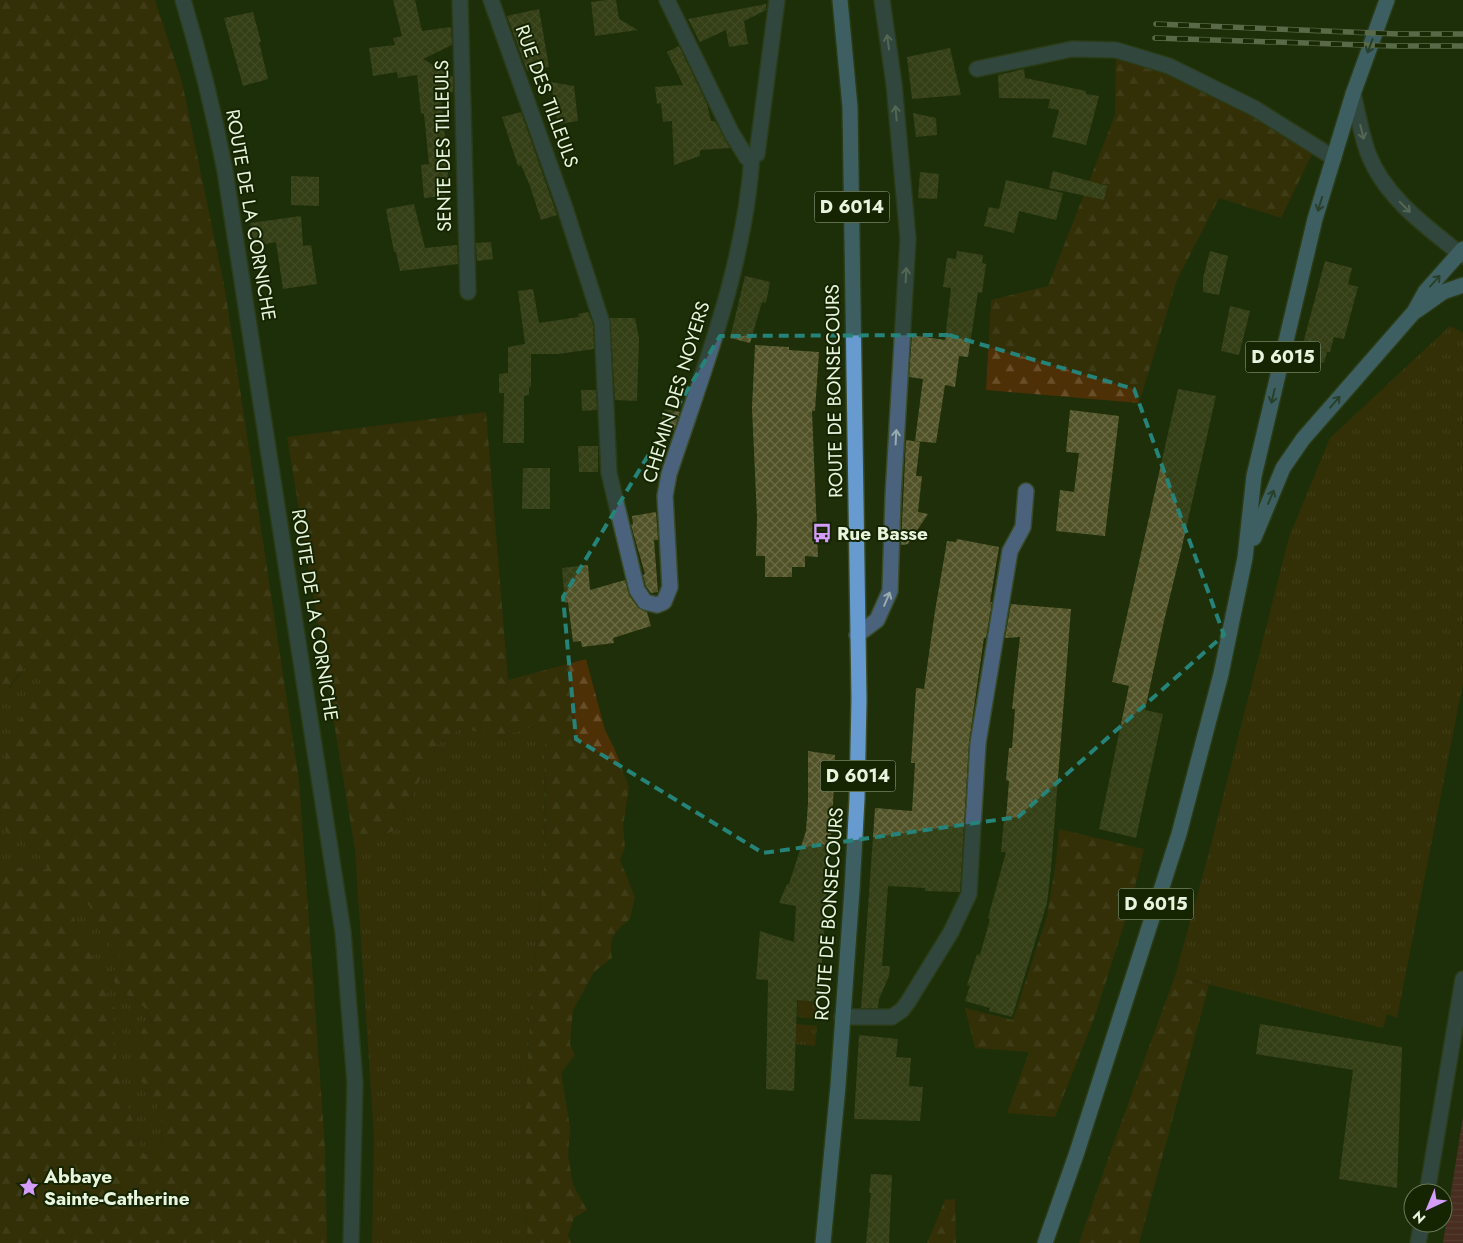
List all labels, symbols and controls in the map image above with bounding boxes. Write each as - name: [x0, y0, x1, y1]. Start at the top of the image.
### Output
- street label: RUE DES TILLEULS: [509, 21, 585, 171]
- one-way arrow: [883, 34, 893, 50]
- one-way arrow: [1365, 38, 1374, 53]
- street label: SENTE DES TILLEULS: [428, 60, 458, 232]
- one-way arrow: [891, 105, 901, 121]
- street label: ROUTE DE LA CORNICHE: [219, 107, 283, 323]
- one-way arrow: [1358, 123, 1367, 139]
- road number: D 6014: [814, 192, 890, 222]
- one-way arrow: [1314, 196, 1324, 212]
- one-way arrow: [1399, 201, 1411, 213]
- one-way arrow: [902, 267, 911, 283]
- one-way arrow: [1429, 275, 1440, 288]
- street label: ROUTE DE BONSECOURS: [819, 284, 849, 498]
- street label: CHEMIN DES NOYERS: [636, 298, 716, 486]
- road number: D 6015: [1246, 342, 1320, 372]
- one-way arrow: [1268, 388, 1277, 404]
- one-way arrow: [1329, 395, 1341, 408]
- one-way arrow: [892, 429, 901, 445]
- one-way arrow: [1267, 490, 1277, 505]
- street label: ROUTE DE LA CORNICHE: [285, 507, 345, 723]
- place label: Rue Basse: [837, 520, 928, 547]
- bus stop icon: Rue Basse: [811, 522, 833, 544]
- one-way arrow: [882, 592, 892, 607]
- road number: D 6014: [820, 760, 896, 791]
- street label: ROUTE DE BONSECOURS: [808, 806, 850, 1022]
- road number: D 6015: [1118, 889, 1194, 920]
- place label: Abbaye Sainte-Catherine: [43, 1163, 190, 1212]
- place icon: Abbaye Sainte-Catherine: [18, 1176, 40, 1198]
- north arrow: [1403, 1183, 1453, 1233]
- text: N: [1408, 1206, 1430, 1228]

